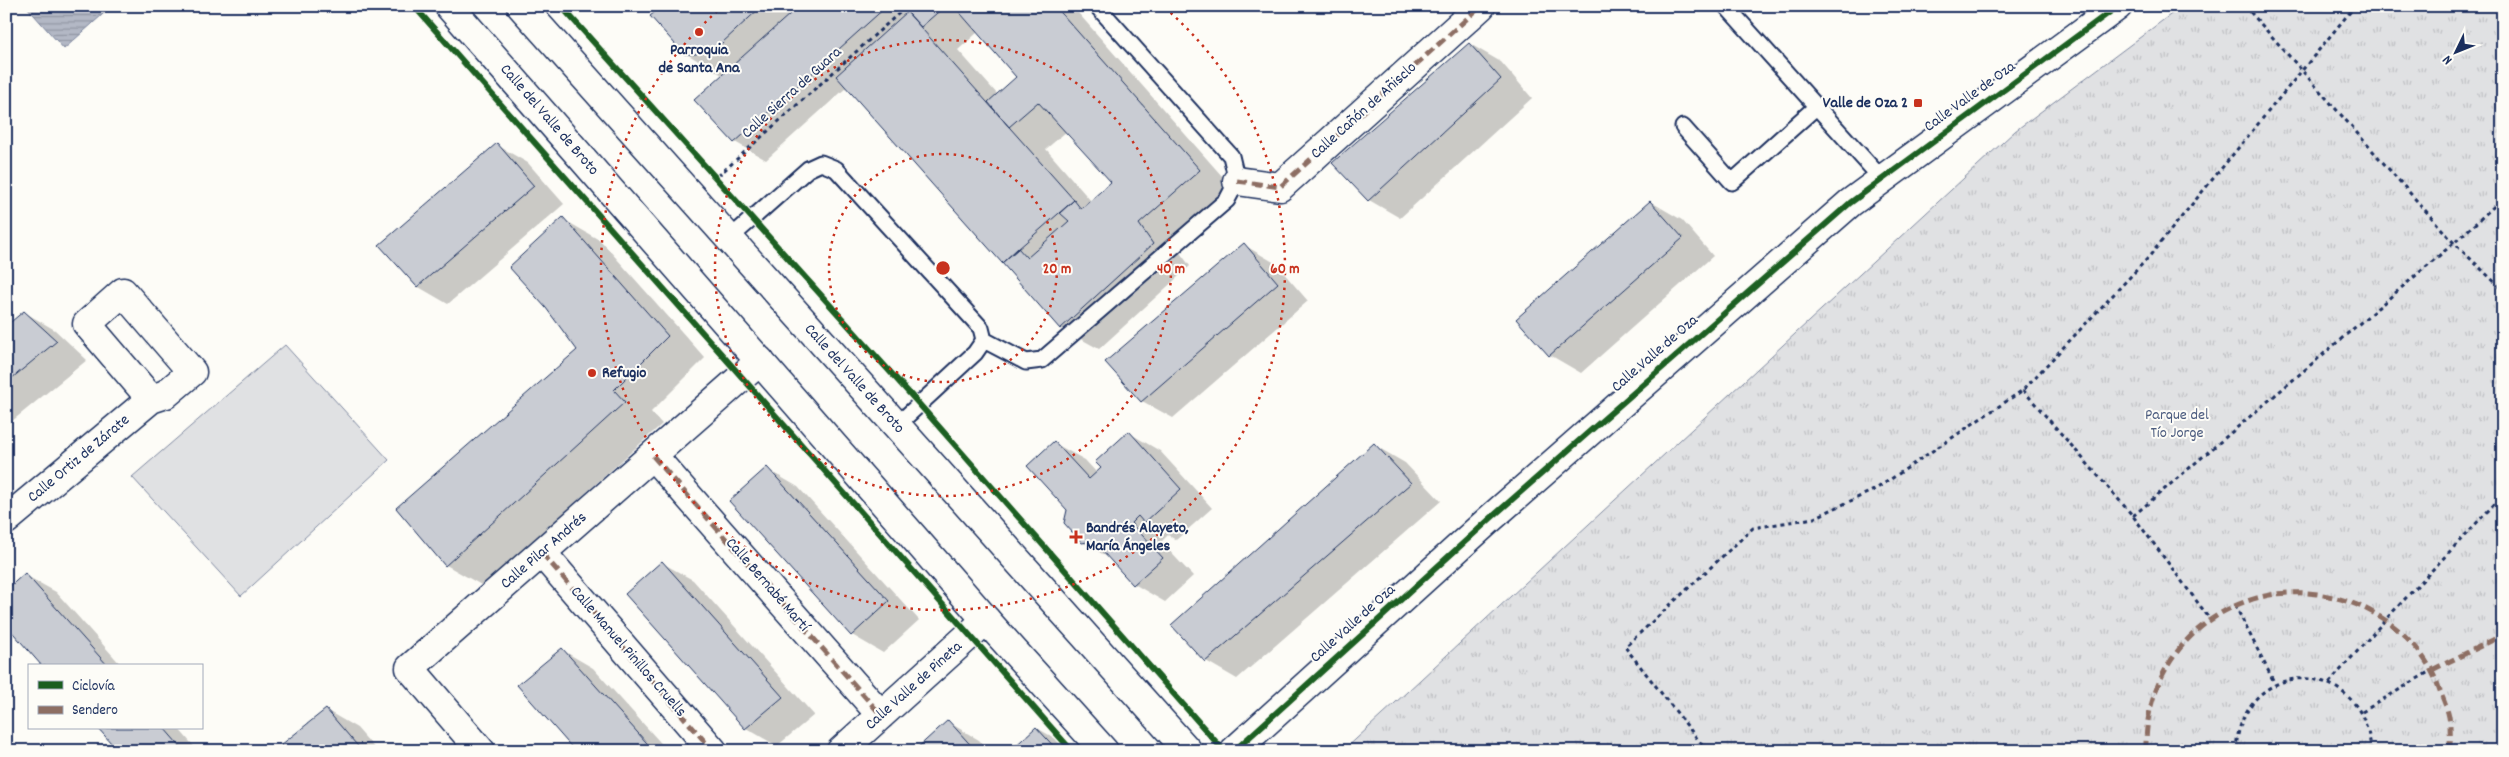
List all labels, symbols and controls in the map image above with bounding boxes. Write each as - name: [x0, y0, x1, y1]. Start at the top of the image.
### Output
- marker: Parroquia de Santa Ana: [693, 26, 705, 38]
- north arrow: [2432, 28, 2482, 78]
- place label: Parroquia de Santa Ana: [659, 39, 741, 80]
- street label: Calle Sierra de Guara: [737, 41, 848, 144]
- text: N: [2438, 50, 2458, 69]
- street label: Calle Valle de Oza: [1919, 56, 2021, 138]
- street label: Calle Cañón de Añisclo: [1306, 57, 1422, 165]
- street label: Calle del Valle de Broto: [494, 59, 604, 181]
- place label: Valle de Oza 2: [1823, 92, 1908, 115]
- marker: Valle de Oza 2: [1912, 97, 1924, 109]
- centre of rings: [934, 259, 952, 277]
- text: 20 m: [1043, 259, 1071, 281]
- text: 40 m: [1157, 259, 1185, 281]
- text: 60 m: [1270, 259, 1300, 281]
- street label: Calle Valle de Oza: [1607, 309, 1704, 398]
- street label: Calle del Valle de Broto: [798, 319, 910, 439]
- place label: Refugio: [602, 362, 646, 385]
- marker: Refugio: [586, 367, 598, 379]
- park label: Parque del Tío Jorge: [2145, 404, 2209, 445]
- street label: Calle Ortiz de Zárate: [23, 409, 135, 509]
- street label: Calle Pilar Andrés: [496, 507, 593, 595]
- place label: Bandrés Alayeto, María Ángeles: [1086, 517, 1189, 558]
- marker: Bandrés Alayeto, María Ángeles: [1070, 531, 1082, 543]
- street label: Calle Bernabé Martí: [720, 533, 815, 638]
- street label: Calle Valle de Oza: [1305, 579, 1401, 669]
- street label: Calle Manuel Pinillos Cruells: [564, 581, 692, 723]
- street label: Calle Valle de Pineta: [860, 636, 968, 736]
- legend: [28, 664, 202, 730]
- text: Ciclovía: [72, 676, 115, 698]
- text: Sendero: [72, 700, 118, 722]

